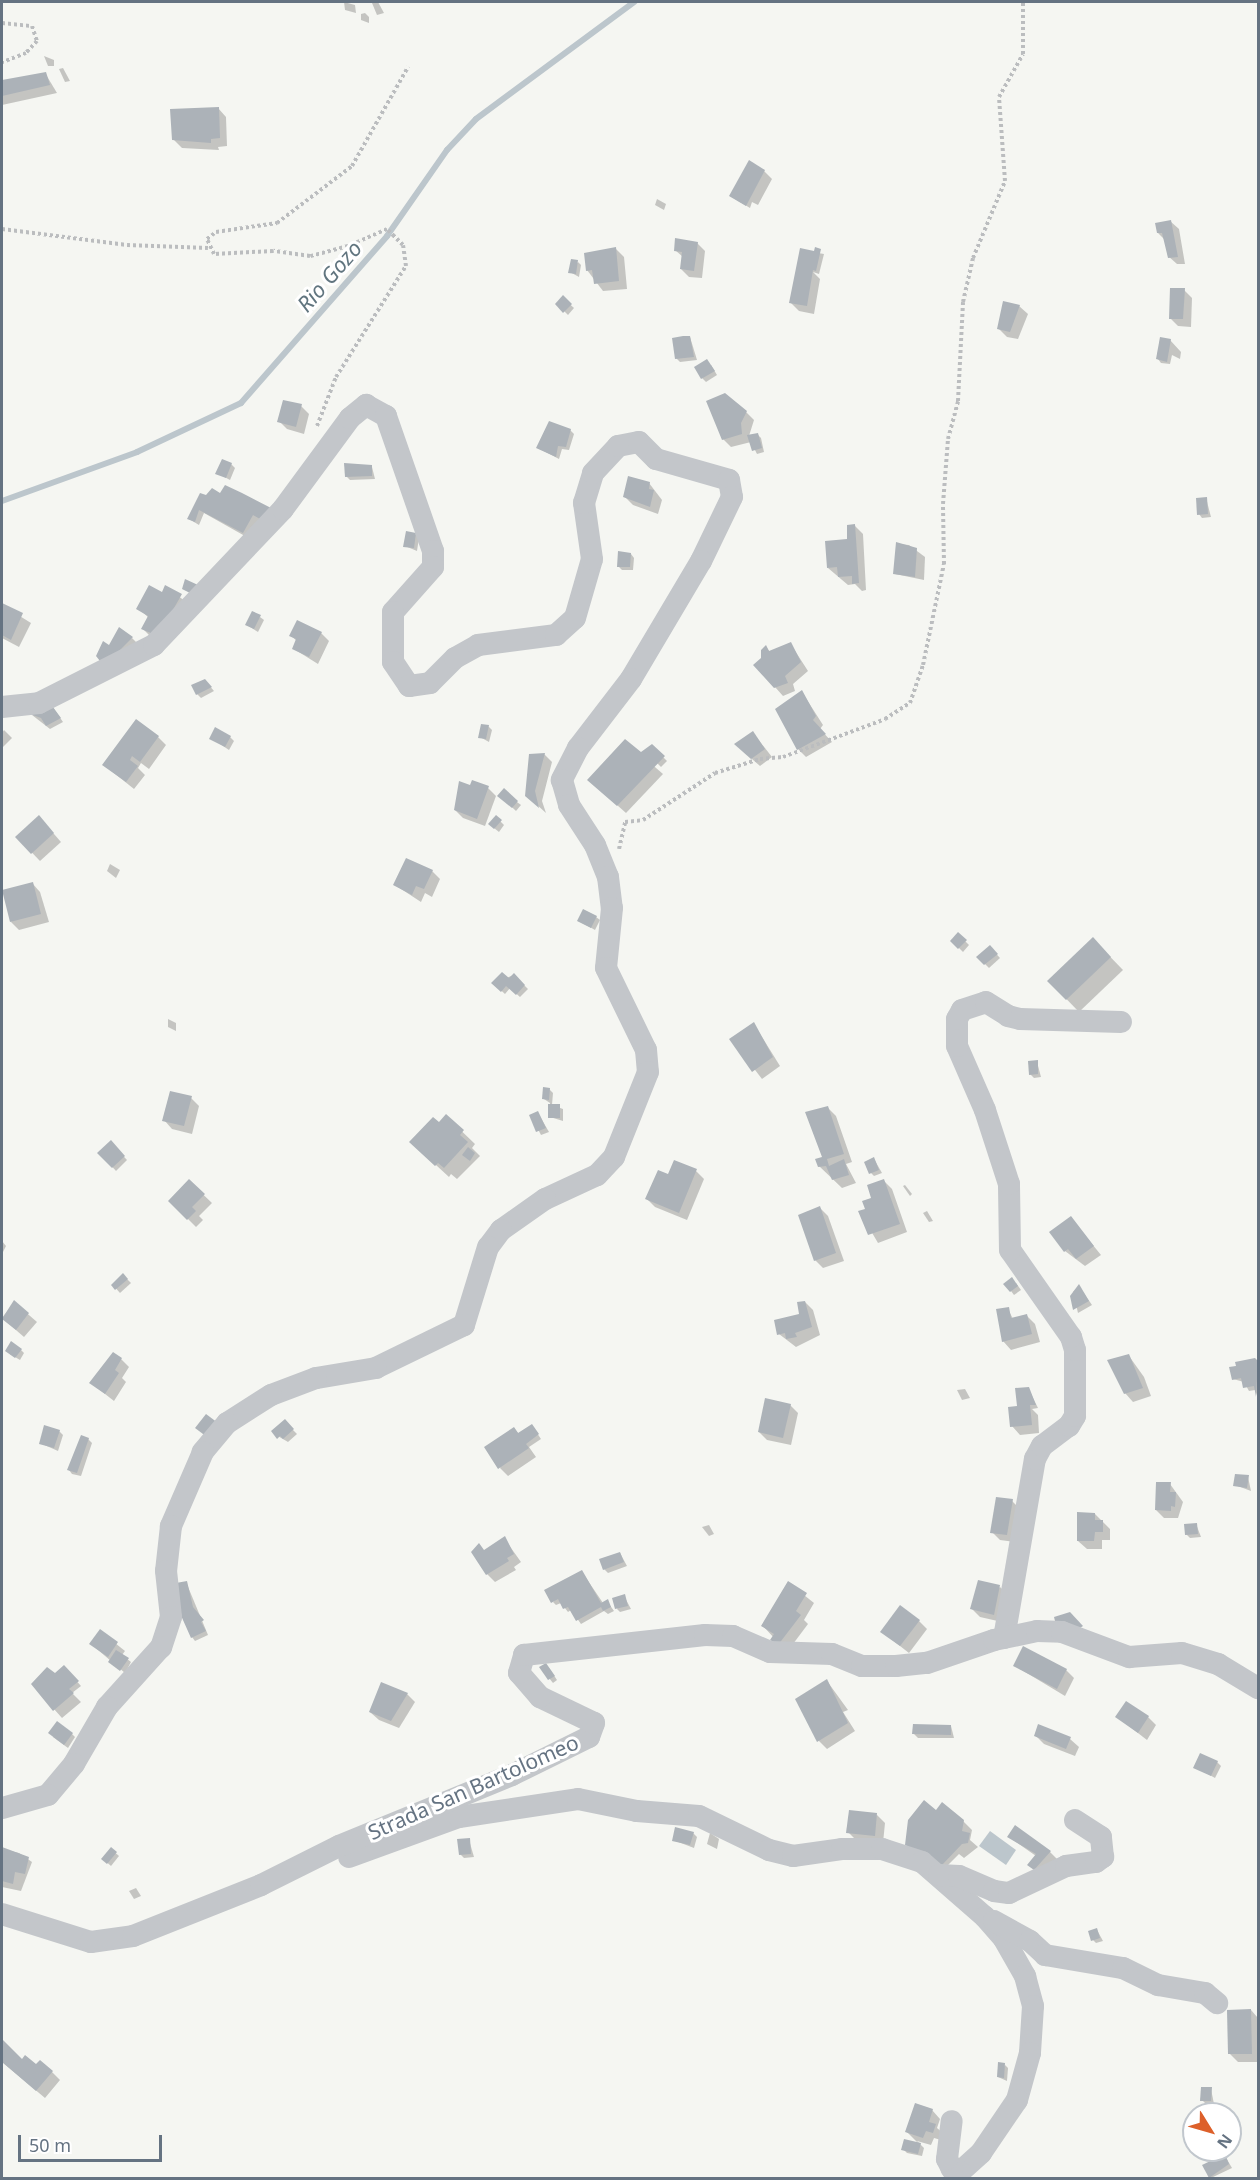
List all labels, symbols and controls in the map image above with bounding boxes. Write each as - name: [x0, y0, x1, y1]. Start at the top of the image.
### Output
- water label: Rio Gozo: [291, 235, 367, 317]
- street label: Strada San Bartolomeo: [364, 1729, 582, 1845]
- north arrow: [1182, 2102, 1242, 2162]
- scale bar: [21, 2123, 165, 2161]
- text: N: [1212, 2130, 1237, 2153]
- text: 50 m: [29, 2133, 71, 2157]

